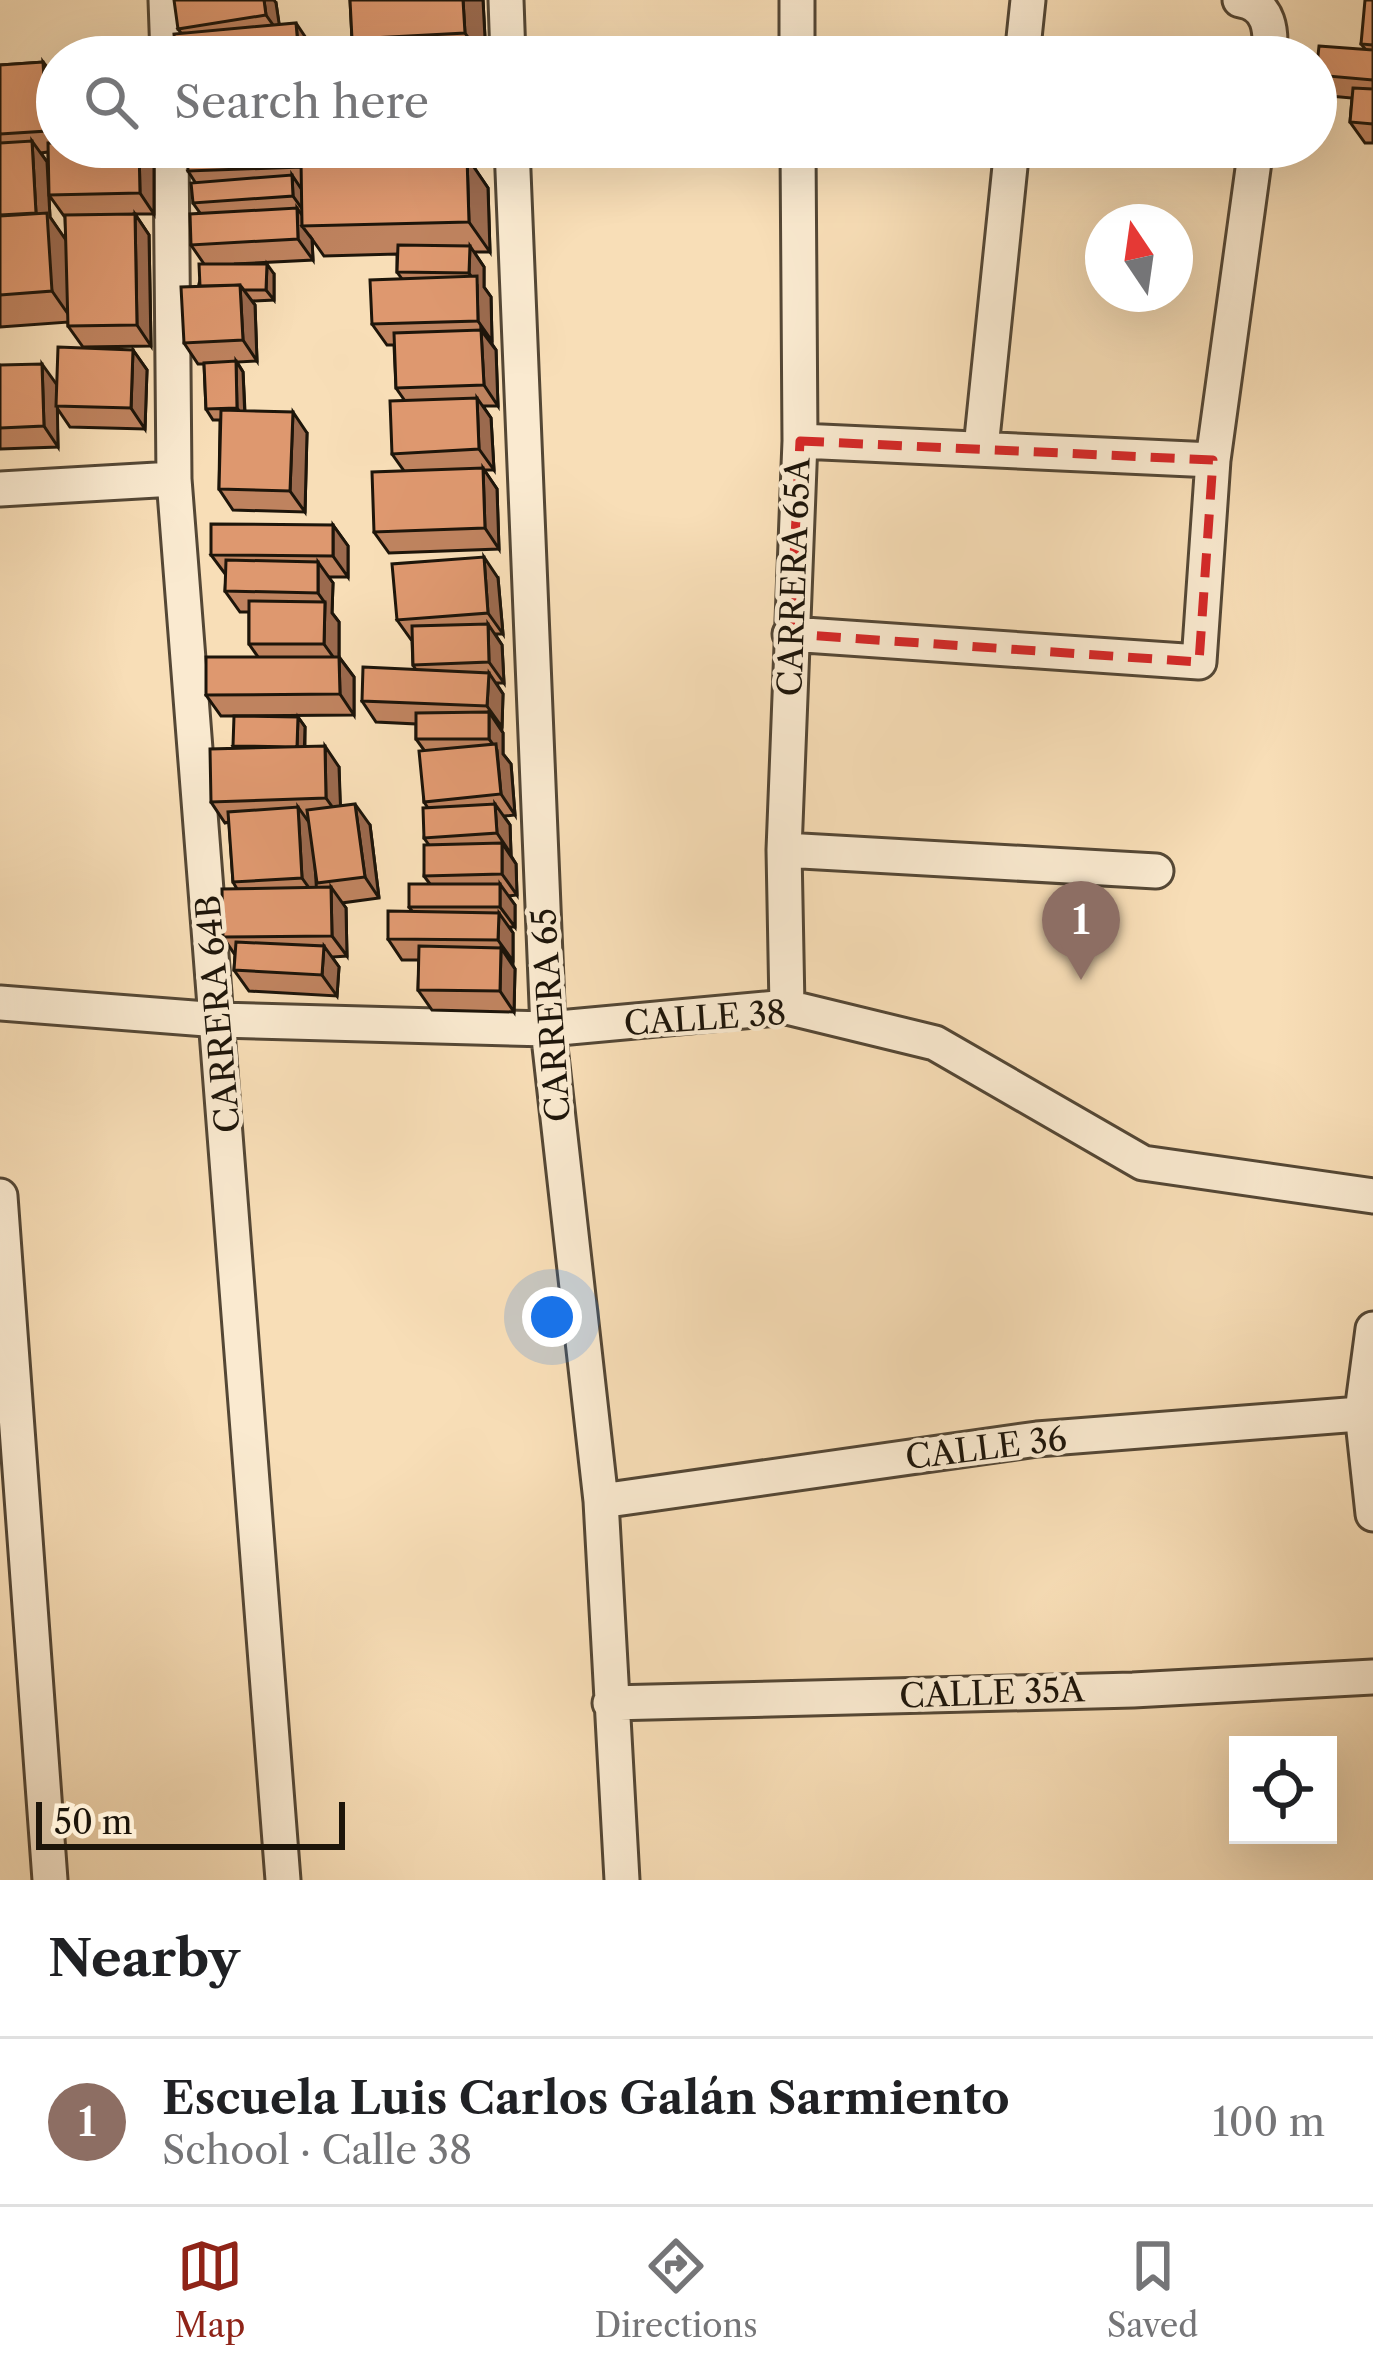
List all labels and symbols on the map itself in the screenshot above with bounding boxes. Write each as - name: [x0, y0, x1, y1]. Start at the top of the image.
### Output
- north arrow: [1085, 204, 1193, 312]
- street label: CARRERA 65A: [769, 456, 819, 697]
- pin: 1: [1042, 881, 1120, 980]
- street label: CARRERA 64B: [187, 893, 249, 1135]
- street label: CARRERA 65: [523, 907, 579, 1123]
- street label: CALLE 38: [623, 992, 787, 1044]
- your location: [522, 1287, 582, 1347]
- street label: CALLE 36: [903, 1418, 1069, 1478]
- street label: CALLE 35A: [899, 1669, 1086, 1717]
- scale bar: [36, 1796, 345, 1849]

